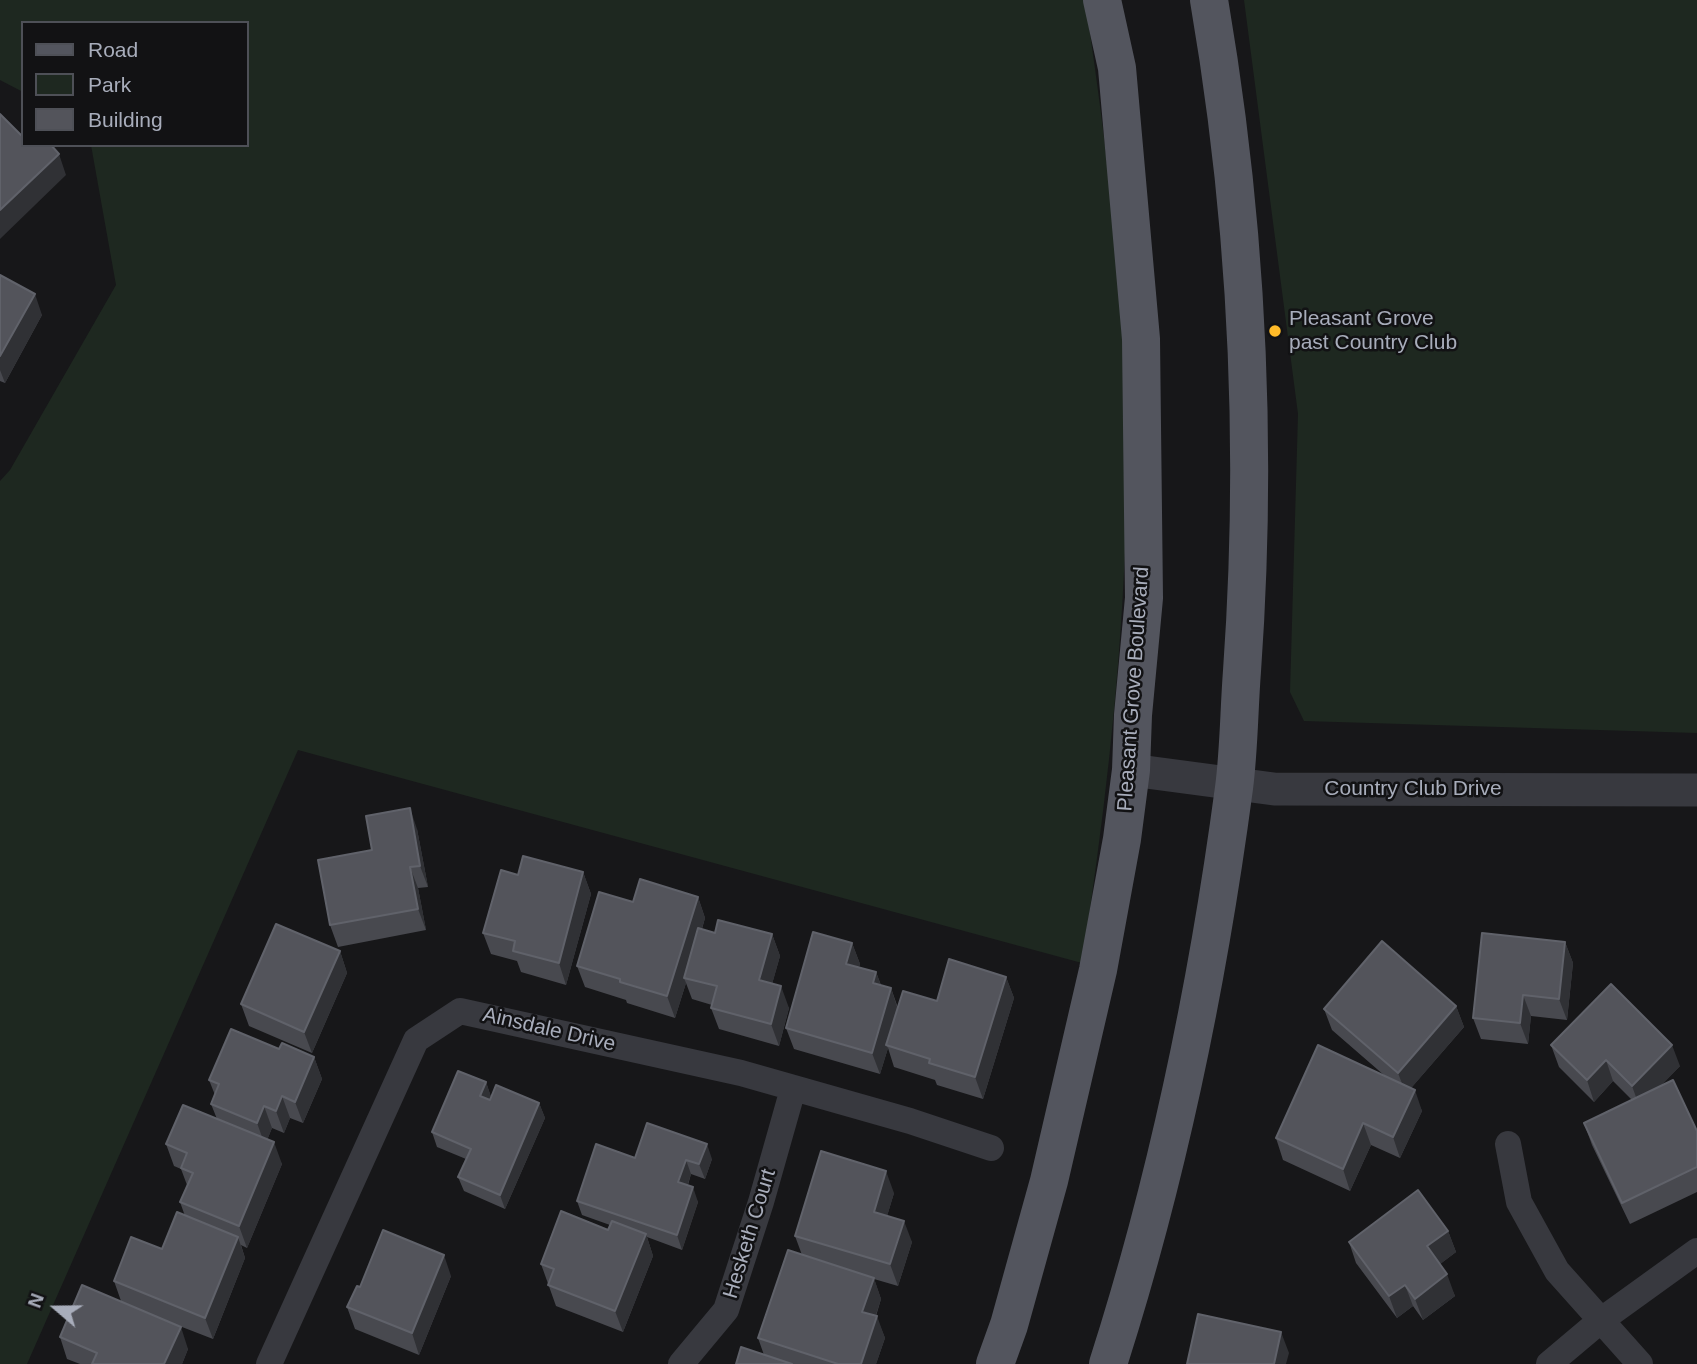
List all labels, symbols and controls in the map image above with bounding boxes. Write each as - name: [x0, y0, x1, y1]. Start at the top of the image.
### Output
- legend: [21, 21, 248, 147]
- text: Road: [88, 38, 138, 61]
- text: Park: [88, 73, 131, 96]
- text: Building: [88, 108, 163, 131]
- place label: Pleasant Grove past Country Club: [1289, 306, 1457, 356]
- marker: Pleasant Grove past Country Club: [1267, 323, 1283, 339]
- street label: Pleasant Grove Boulevard: [1113, 566, 1155, 812]
- street label: Country Club Drive: [1324, 776, 1502, 802]
- street label: Ainsdale Drive: [480, 1002, 618, 1058]
- street label: Hesketh Court: [718, 1166, 782, 1302]
- north arrow: [21, 1273, 91, 1343]
- text: N: [24, 1291, 48, 1311]

